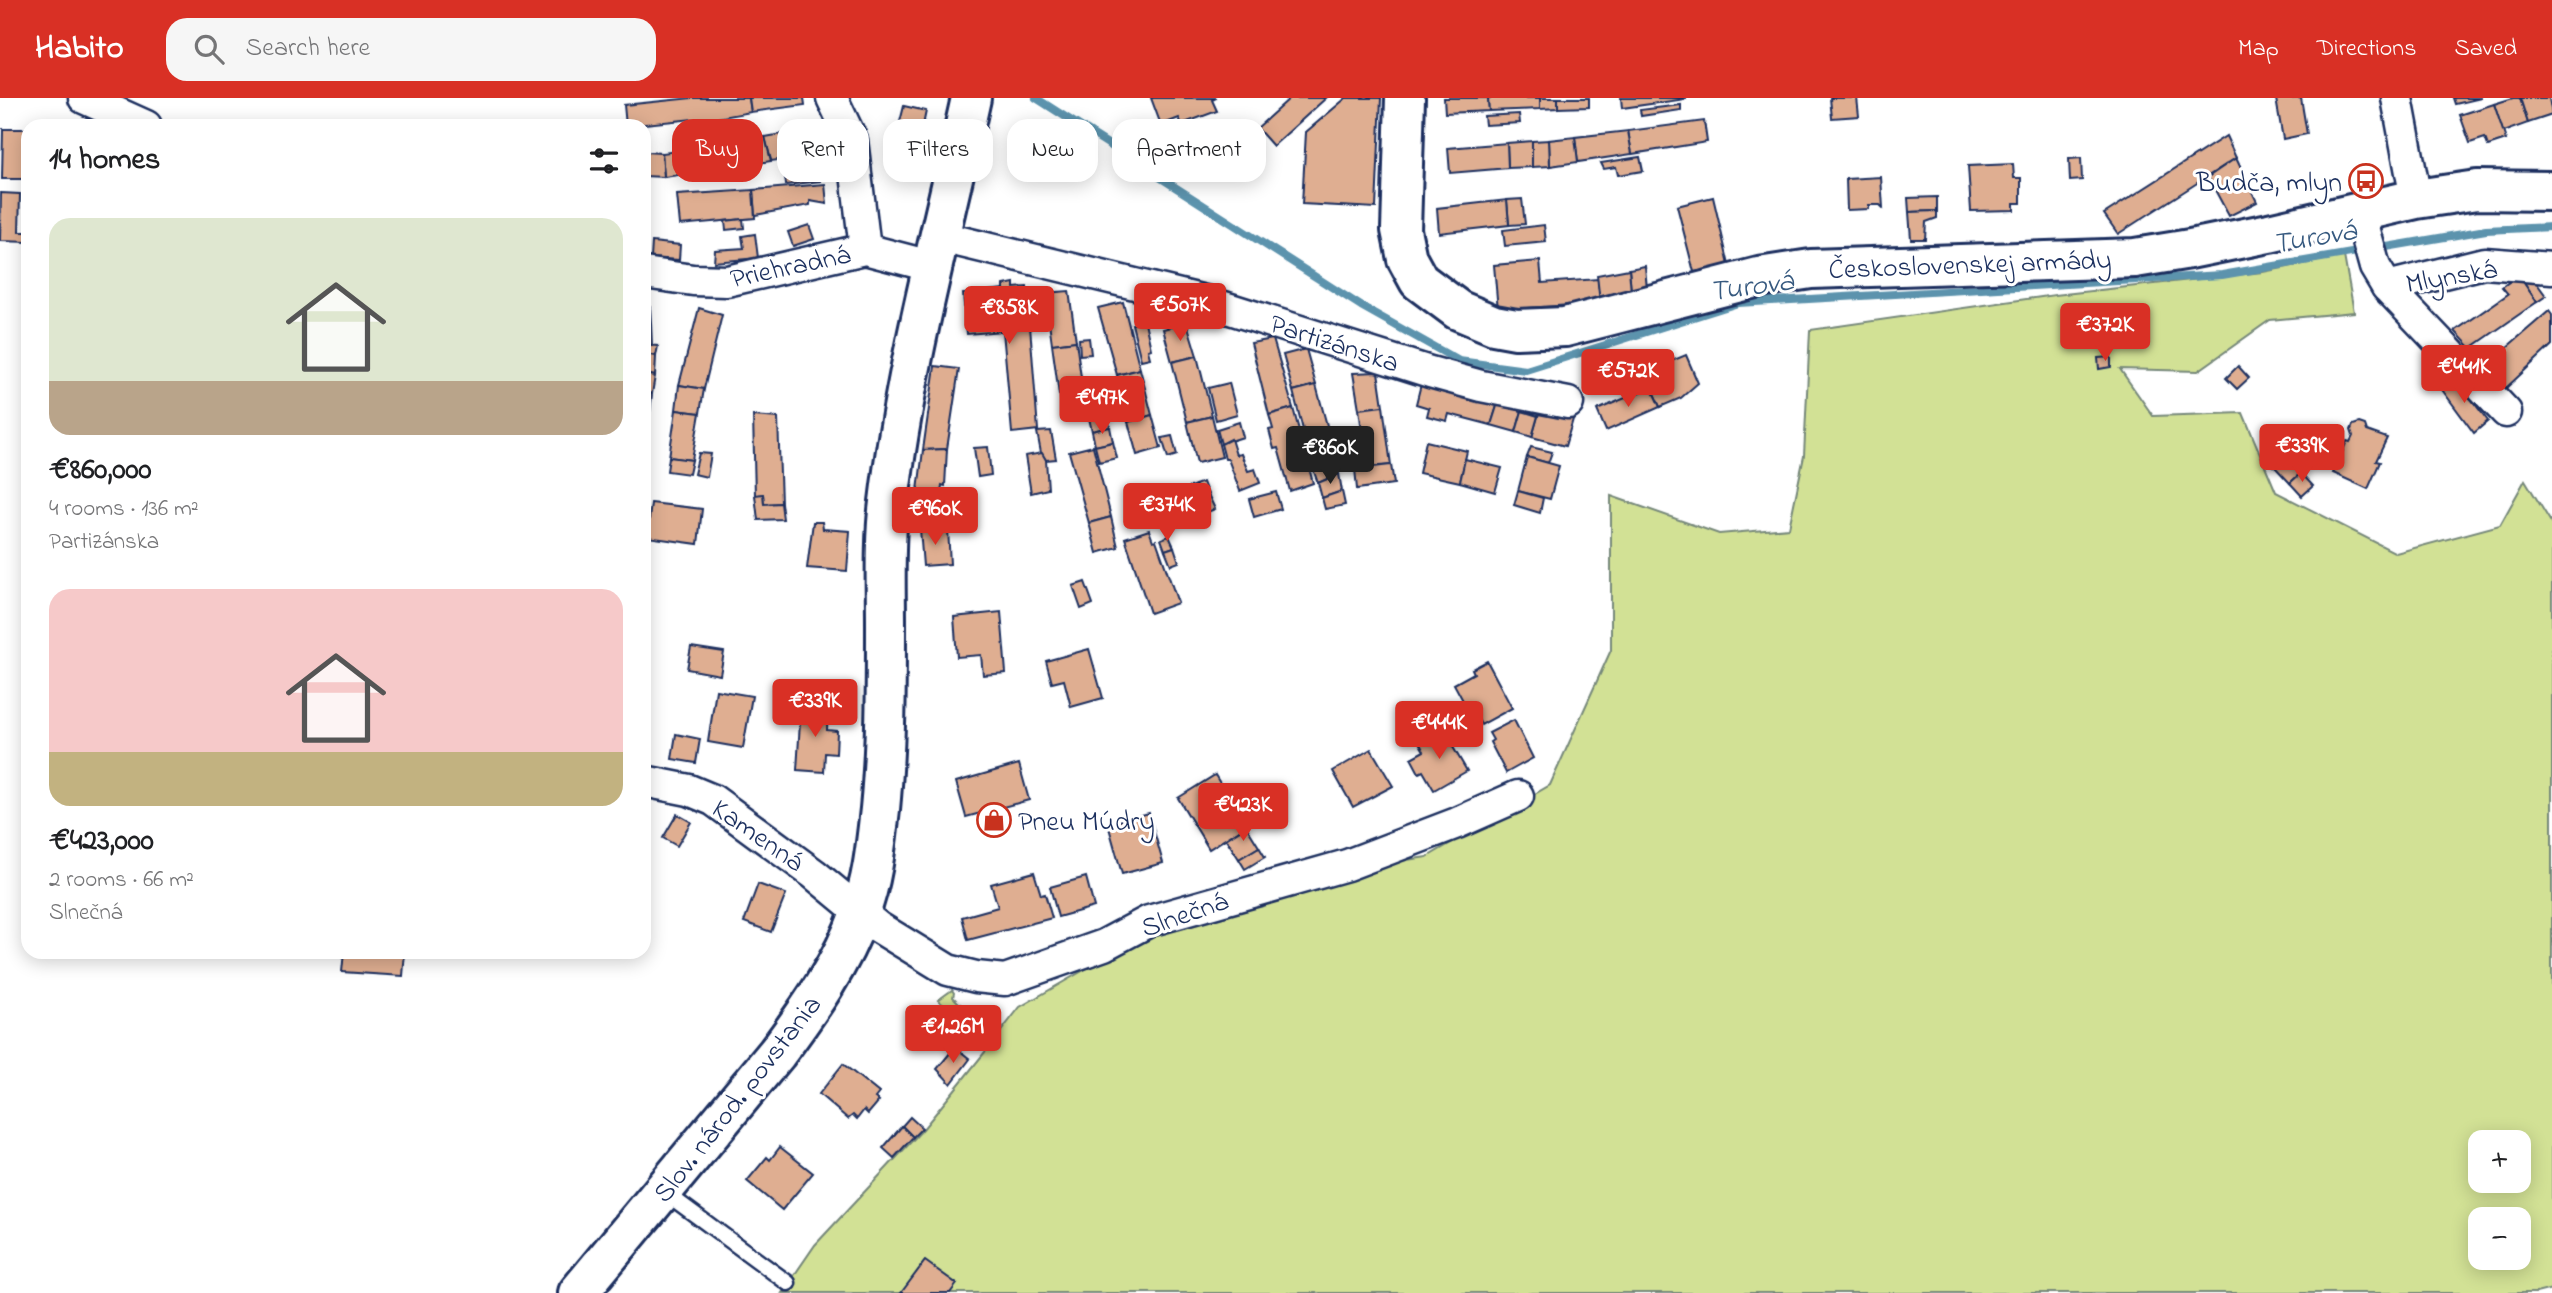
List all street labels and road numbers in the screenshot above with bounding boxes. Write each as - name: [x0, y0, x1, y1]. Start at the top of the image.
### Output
- street label: Priehradná: [727, 236, 854, 301]
- street label: Československej armády: [1828, 241, 2112, 292]
- street label: Mlynská: [2403, 250, 2500, 307]
- street label: Partizánska: [1264, 305, 1404, 386]
- street label: Kamenná: [702, 790, 812, 884]
- street label: Slnečná: [1136, 882, 1234, 950]
- street label: Slov. národ. povstania: [644, 988, 833, 1213]

